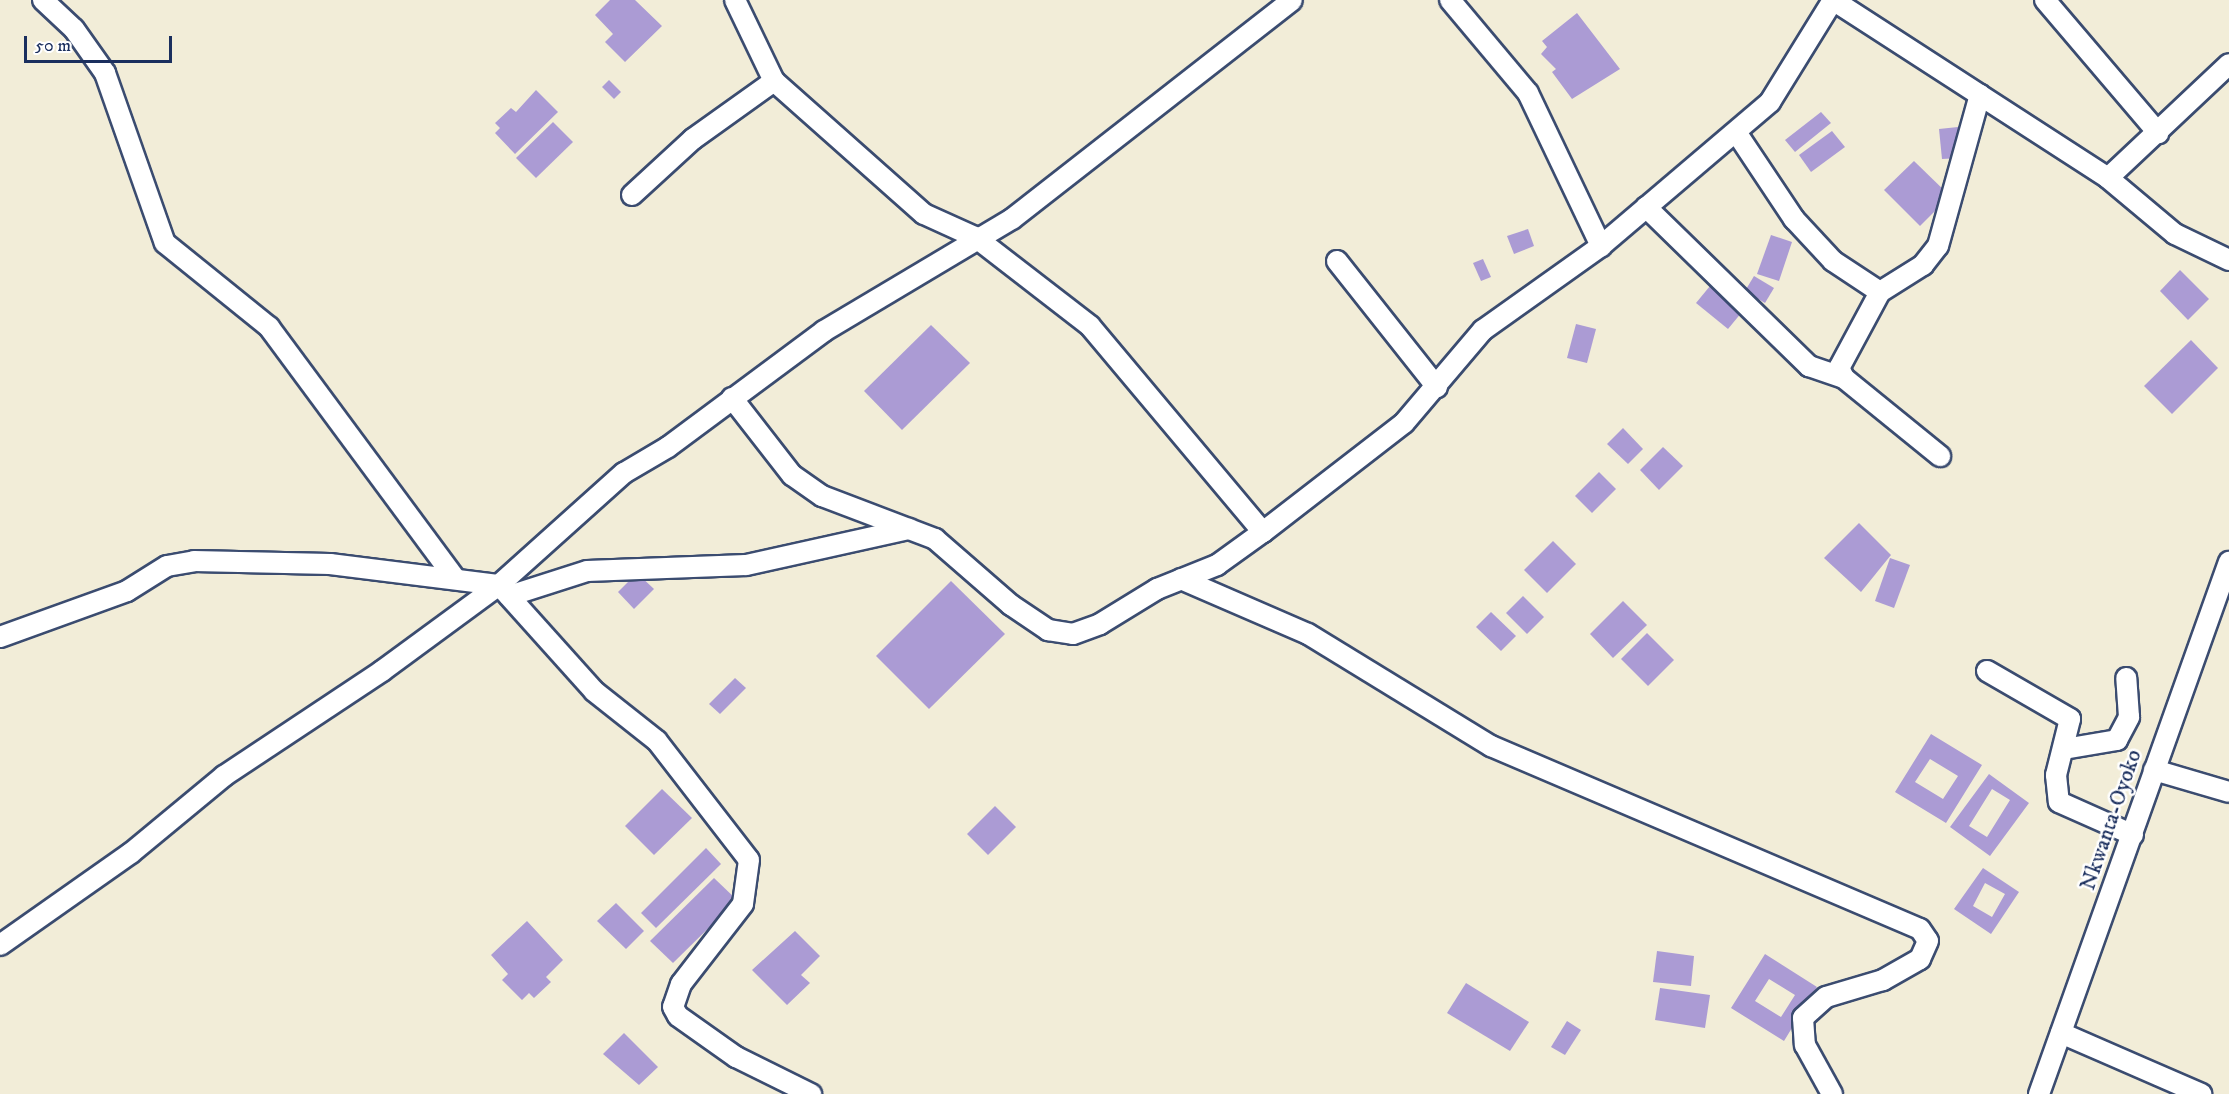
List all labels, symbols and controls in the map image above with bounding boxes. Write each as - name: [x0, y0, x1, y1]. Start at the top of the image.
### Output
- scale bar: [27, 24, 176, 62]
- text: 50 m: [35, 35, 71, 57]
- street label: Nkwanta-Oyoko: [2075, 746, 2147, 894]

